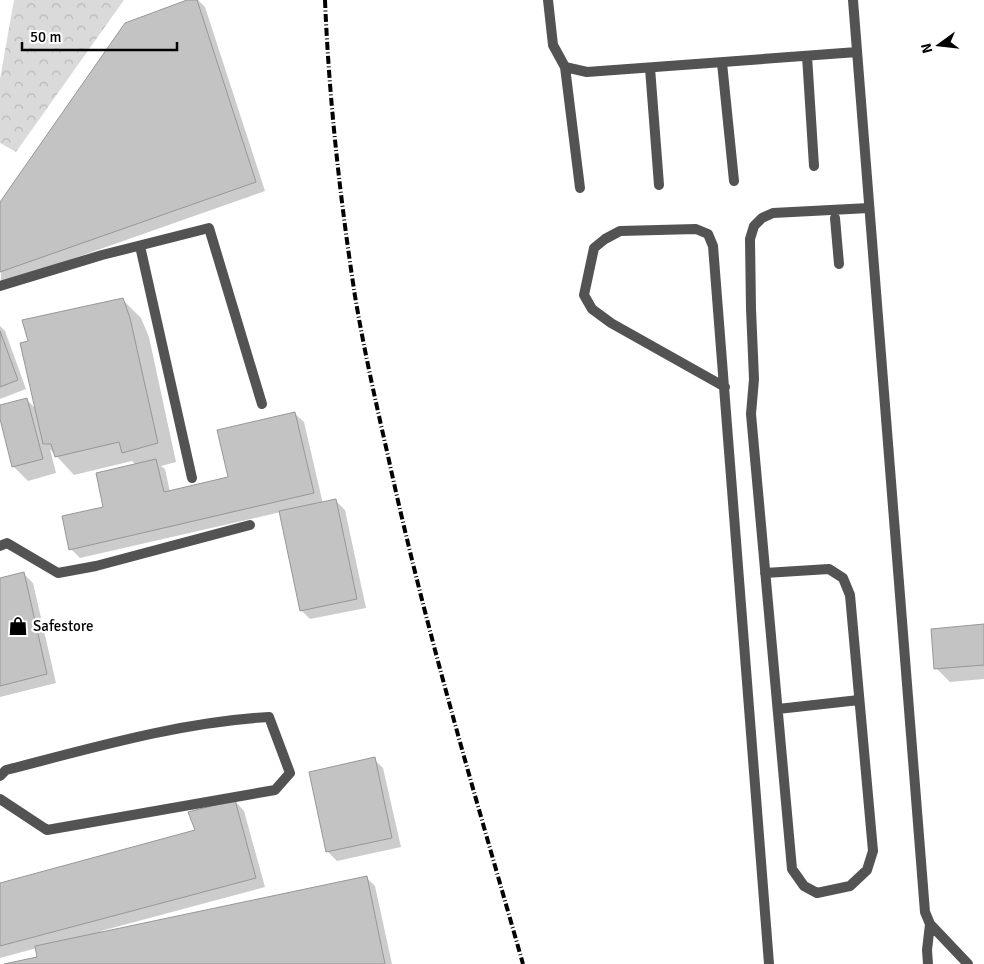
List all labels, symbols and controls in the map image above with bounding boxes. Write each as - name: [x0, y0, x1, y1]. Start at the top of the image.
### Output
- scale bar: [22, 20, 178, 52]
- north arrow: [914, 20, 964, 70]
- text: 50 m: [30, 28, 61, 46]
- text: N: [917, 41, 936, 55]
- shop icon: Safestore: [7, 615, 29, 637]
- place label: Safestore: [33, 617, 94, 635]

